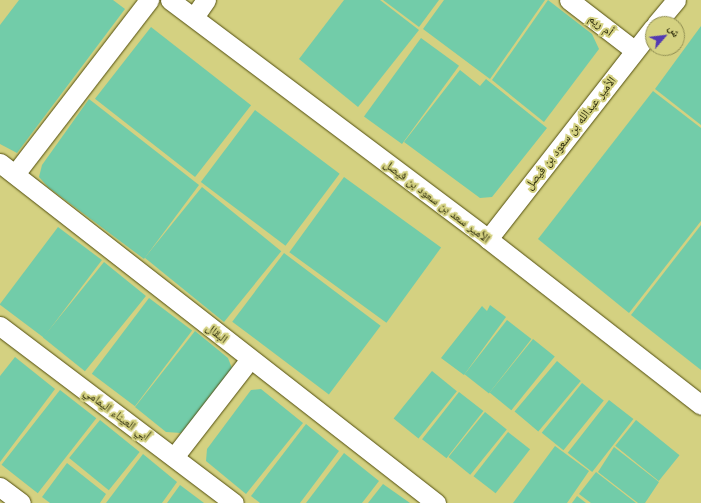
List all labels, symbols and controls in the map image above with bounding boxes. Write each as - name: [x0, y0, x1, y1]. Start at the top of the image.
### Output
- street label: أم ريم: [586, 11, 616, 39]
- north arrow: [645, 16, 685, 56]
- text: ش: [666, 22, 684, 39]
- street label: الأمير عبدالله بن سعود بن فيصل: [521, 73, 619, 193]
- street label: الأمير سعد بن سعود بن فيصل: [381, 156, 493, 246]
- street label: البقال: [203, 320, 231, 346]
- street label: أبي العيناء اليمامي: [81, 384, 153, 444]

